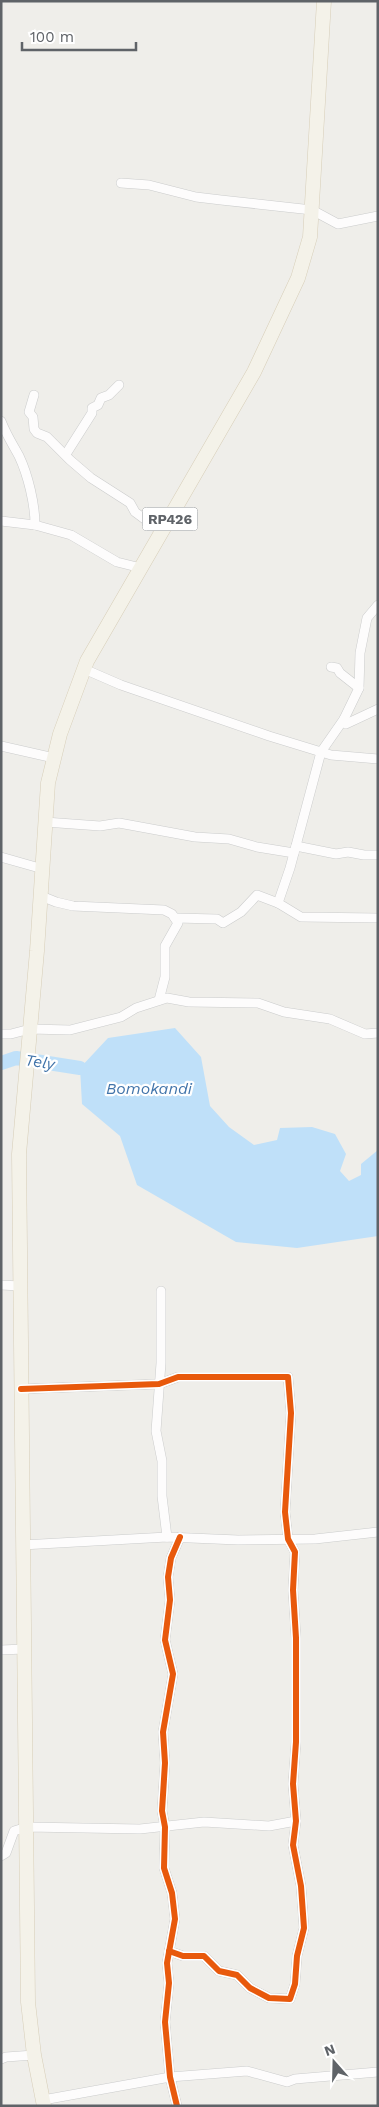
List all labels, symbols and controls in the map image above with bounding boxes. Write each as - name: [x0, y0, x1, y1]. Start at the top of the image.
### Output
- scale bar: [22, 20, 136, 52]
- text: 100 m: [30, 28, 74, 46]
- road number: RP426: [142, 508, 198, 530]
- water label: Tely: [24, 1050, 57, 1074]
- water label: Bomokandi: [106, 1079, 193, 1098]
- north arrow: [309, 2037, 359, 2087]
- text: N: [322, 2040, 337, 2059]

